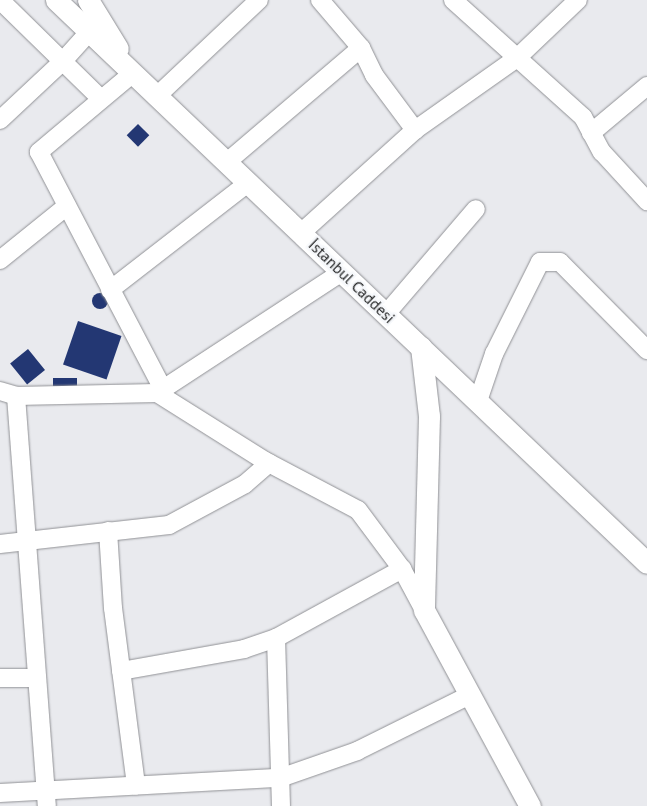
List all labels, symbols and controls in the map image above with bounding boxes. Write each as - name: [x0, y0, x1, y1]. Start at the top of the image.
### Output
- street label: İstanbul Caddesi: [305, 235, 399, 327]

